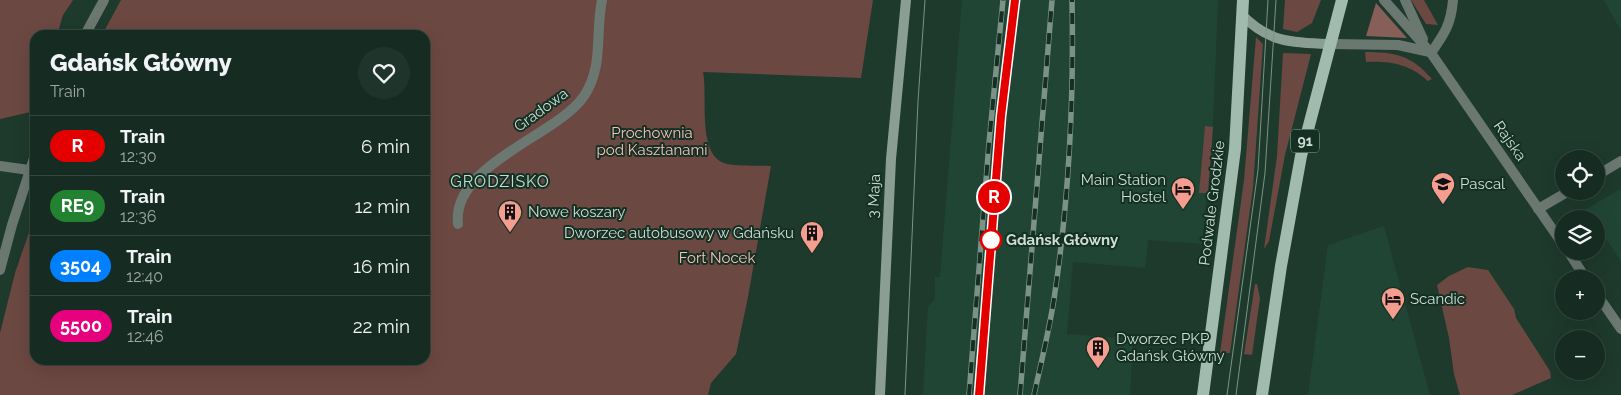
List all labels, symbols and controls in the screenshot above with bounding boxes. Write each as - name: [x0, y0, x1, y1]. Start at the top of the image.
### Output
- button: heart: [358, 47, 410, 99]
- text: Gdańsk Główny: [50, 48, 232, 77]
- text: Train: [50, 82, 85, 101]
- street label: Gradowa: [511, 84, 571, 136]
- street label: Rajska: [1490, 118, 1530, 164]
- park label: Prochownia pod Kasztanami: [597, 124, 707, 159]
- text: Train: [120, 125, 165, 147]
- road number: 91: [1291, 130, 1319, 152]
- text: R: [72, 135, 83, 156]
- text: 6 min: [361, 135, 410, 157]
- street label: Podwale Grodzkie: [1195, 139, 1229, 267]
- text: 12:30: [120, 147, 157, 166]
- map controls: [1555, 150, 1605, 380]
- button: locate: [1555, 150, 1605, 200]
- place label: Main Station Hostel: [1081, 171, 1167, 206]
- school or university icon: Pascal: [1430, 171, 1456, 205]
- district label: GRODZISKO: [450, 172, 550, 191]
- street label: 3 Maja: [864, 173, 884, 219]
- place label: Pascal: [1460, 175, 1506, 193]
- hotel icon: Main Station Hostel: [1170, 176, 1196, 210]
- line badge: R: [978, 181, 1010, 213]
- text: Train: [120, 185, 165, 207]
- text: R: [988, 186, 1000, 207]
- text: RE9: [61, 195, 94, 216]
- text: 12 min: [354, 195, 410, 217]
- building icon: Nowe koszary: [497, 199, 523, 233]
- place label: Nowe koszary: [528, 203, 625, 221]
- text: 12:36: [120, 207, 156, 226]
- button: layers: [1555, 210, 1605, 260]
- building icon: Dworzec autobusowy w Gdańsku: [799, 220, 825, 254]
- place label: Dworzec autobusowy w Gdańsku: [564, 224, 794, 242]
- marker: Gdańsk Główny: [980, 229, 1002, 251]
- place label: Gdańsk Główny: [1006, 231, 1119, 249]
- text: Train: [126, 245, 172, 267]
- park label: Fort Nocek: [679, 249, 755, 267]
- text: 3504: [60, 255, 101, 276]
- text: 16 min: [353, 255, 410, 277]
- text: 12:40: [126, 267, 163, 286]
- button: +: [1555, 270, 1605, 320]
- hotel icon: Scandic: [1380, 286, 1406, 320]
- place label: Scandic: [1410, 290, 1465, 308]
- text: Train: [127, 305, 172, 327]
- text: 5500: [60, 315, 102, 336]
- text: 22 min: [353, 315, 410, 337]
- text: 12:46: [127, 327, 164, 346]
- place label: Dworzec PKP Gdańsk Główny: [1116, 330, 1225, 365]
- button: −: [1555, 330, 1605, 380]
- building icon: Dworzec PKP Gdańsk Główny: [1085, 335, 1111, 369]

